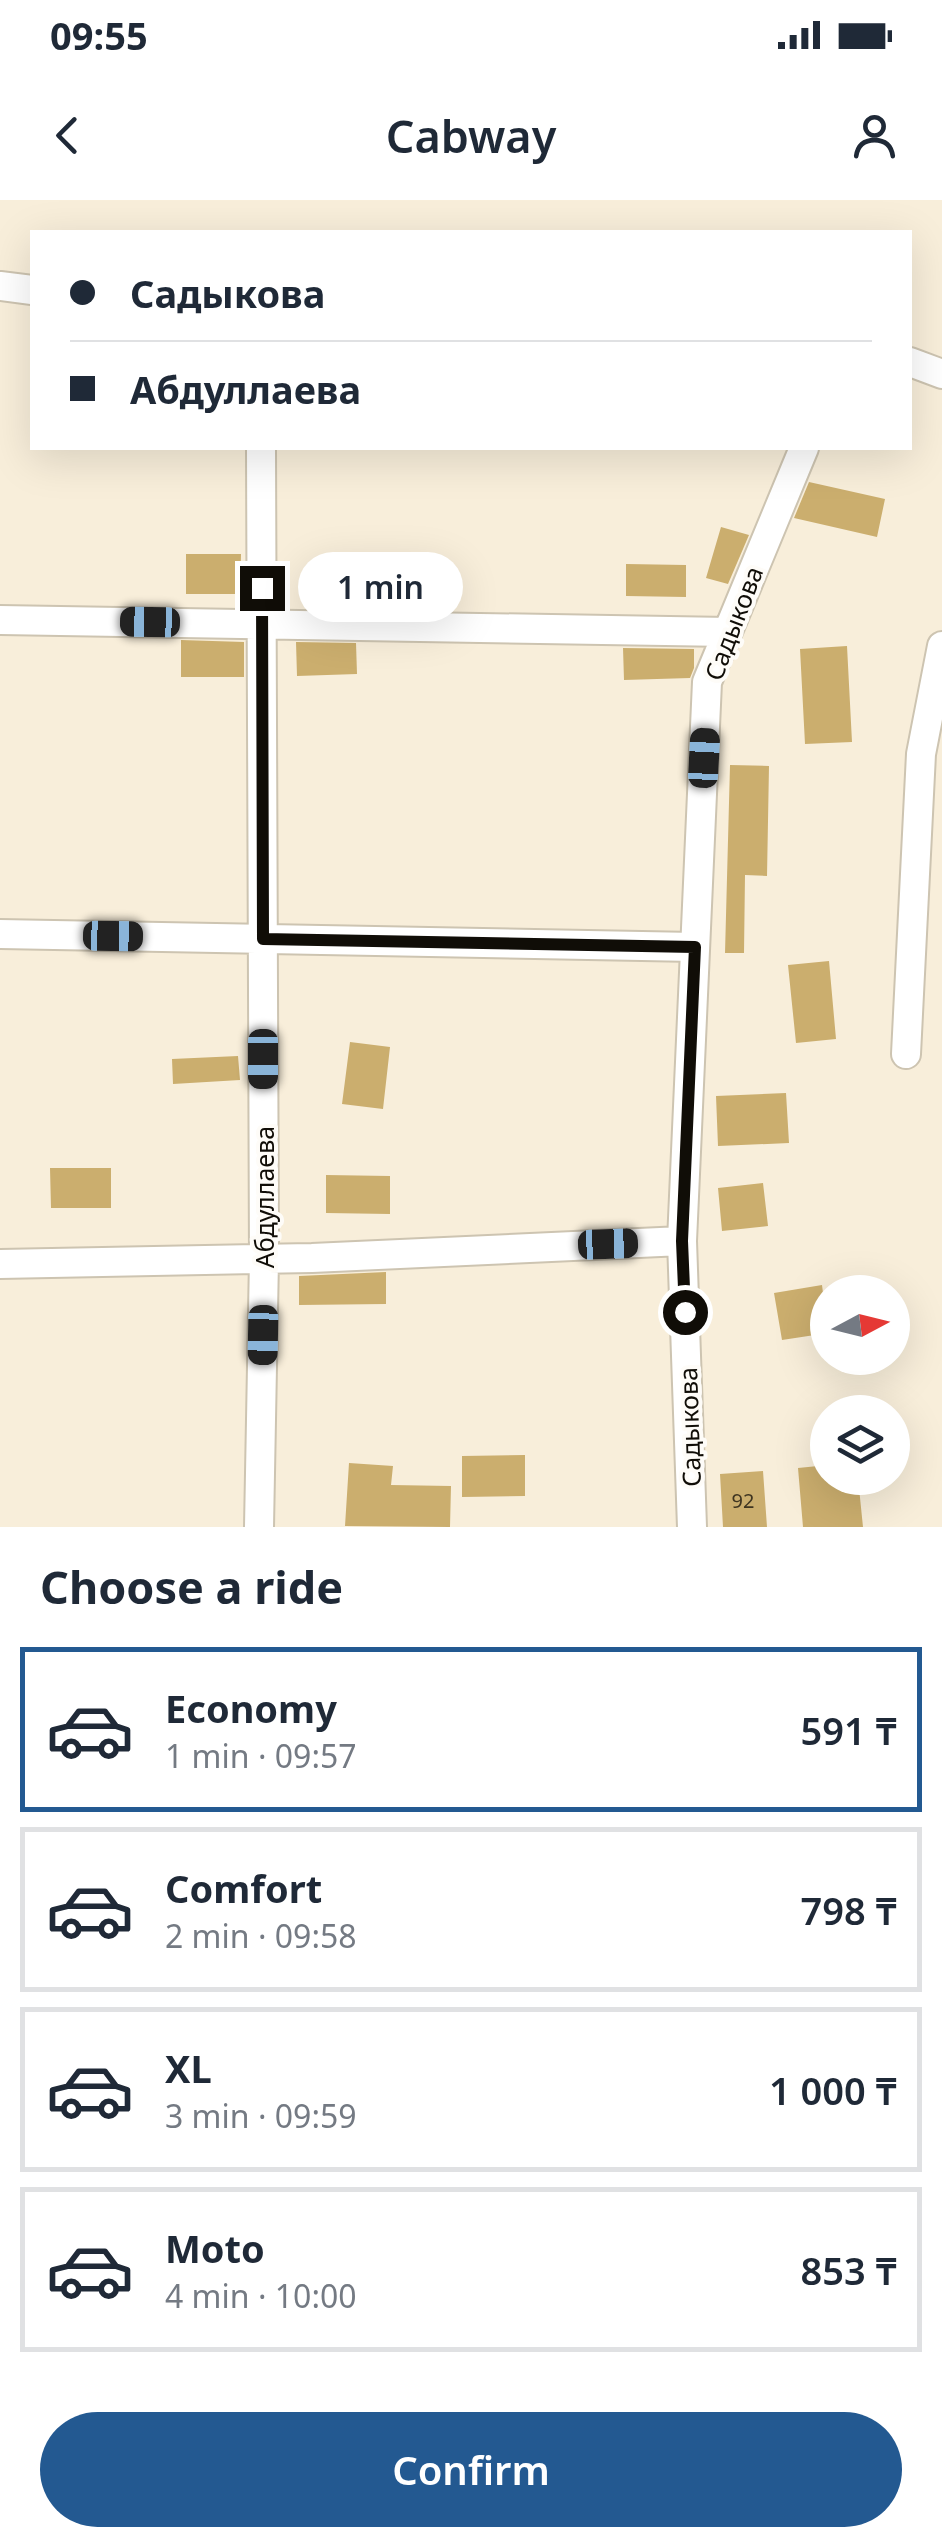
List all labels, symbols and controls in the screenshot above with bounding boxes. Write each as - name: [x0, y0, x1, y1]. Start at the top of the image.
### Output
- text: 09:55: [50, 9, 148, 61]
- text: Cabway: [386, 105, 556, 166]
- icon: back: [40, 108, 95, 163]
- icon: person: [847, 108, 902, 163]
- text: Садыкова: [130, 267, 325, 319]
- text: Абдуллаева: [130, 363, 361, 415]
- callout: 1 min: [297, 553, 462, 623]
- street label: Садыкова: [696, 561, 770, 685]
- text: 1 min: [337, 565, 424, 608]
- route end: [240, 566, 285, 611]
- car: [120, 606, 180, 638]
- car: [687, 727, 721, 789]
- car: [83, 920, 143, 952]
- car: [248, 1029, 278, 1089]
- street label: Абдуллаева: [247, 1126, 281, 1268]
- car: [577, 1228, 639, 1260]
- north arrow: [810, 1275, 910, 1375]
- map controls: [810, 1275, 910, 1495]
- route start: [663, 1290, 708, 1335]
- car: [247, 1305, 279, 1365]
- street label: Садыкова: [670, 1367, 708, 1487]
- button: layers: [810, 1395, 910, 1495]
- house number: 92: [732, 1487, 754, 1514]
- text: Choose a ride: [40, 1556, 343, 1617]
- text: Economy: [165, 1682, 337, 1734]
- icon: car: [45, 1685, 135, 1775]
- text: 591 ₸: [801, 1704, 897, 1756]
- text: 1 min · 09:57: [165, 1734, 357, 1777]
- text: Comfort: [165, 1862, 322, 1914]
- icon: car: [45, 1865, 135, 1955]
- text: 798 ₸: [801, 1884, 897, 1936]
- text: 2 min · 09:58: [165, 1914, 357, 1957]
- text: XL: [165, 2042, 212, 2094]
- icon: car: [45, 2045, 135, 2135]
- text: 1 000 ₸: [769, 2064, 897, 2116]
- text: 3 min · 09:59: [165, 2094, 357, 2137]
- text: Moto: [165, 2222, 265, 2274]
- icon: car: [45, 2225, 135, 2315]
- text: 853 ₸: [801, 2244, 897, 2296]
- text: 4 min · 10:00: [165, 2274, 357, 2317]
- button: Confirm: [40, 2412, 902, 2527]

